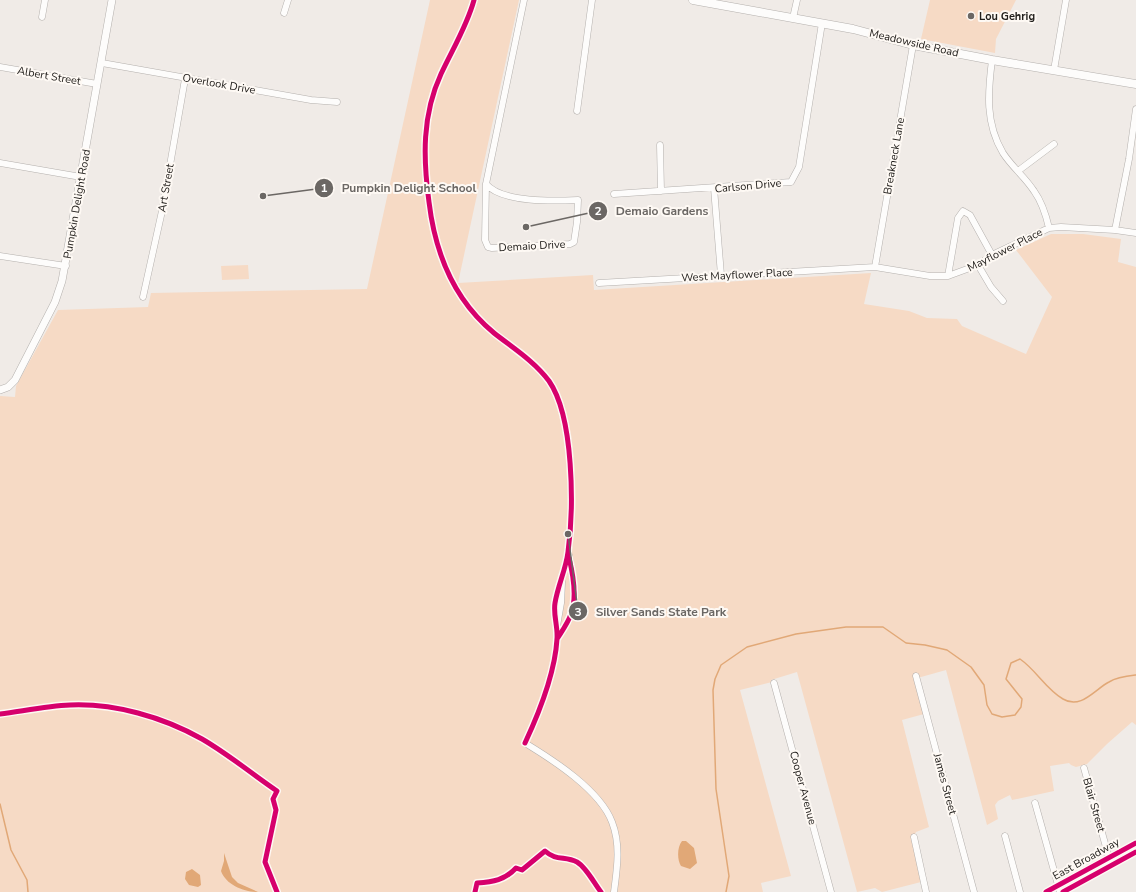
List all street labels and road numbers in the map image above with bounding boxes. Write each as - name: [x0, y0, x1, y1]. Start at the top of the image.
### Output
- street label: Meadowside Road: [868, 25, 960, 61]
- street label: Albert Street: [16, 63, 82, 89]
- street label: Overlook Drive: [181, 70, 257, 98]
- street label: Breakneck Lane: [880, 116, 908, 196]
- street label: Pumpkin Delight Road: [60, 148, 94, 260]
- street label: Art Street: [154, 162, 178, 213]
- street label: Carlson Drive: [714, 176, 782, 196]
- street label: Mayflower Place: [965, 225, 1045, 275]
- street label: Demaio Drive: [498, 237, 566, 255]
- street label: West Mayflower Place: [681, 265, 793, 285]
- street label: Cooper Avenue: [786, 749, 820, 827]
- street label: James Street: [929, 751, 960, 816]
- street label: Blair Street: [1079, 776, 1109, 834]
- street label: East Broadway: [1050, 834, 1122, 884]

